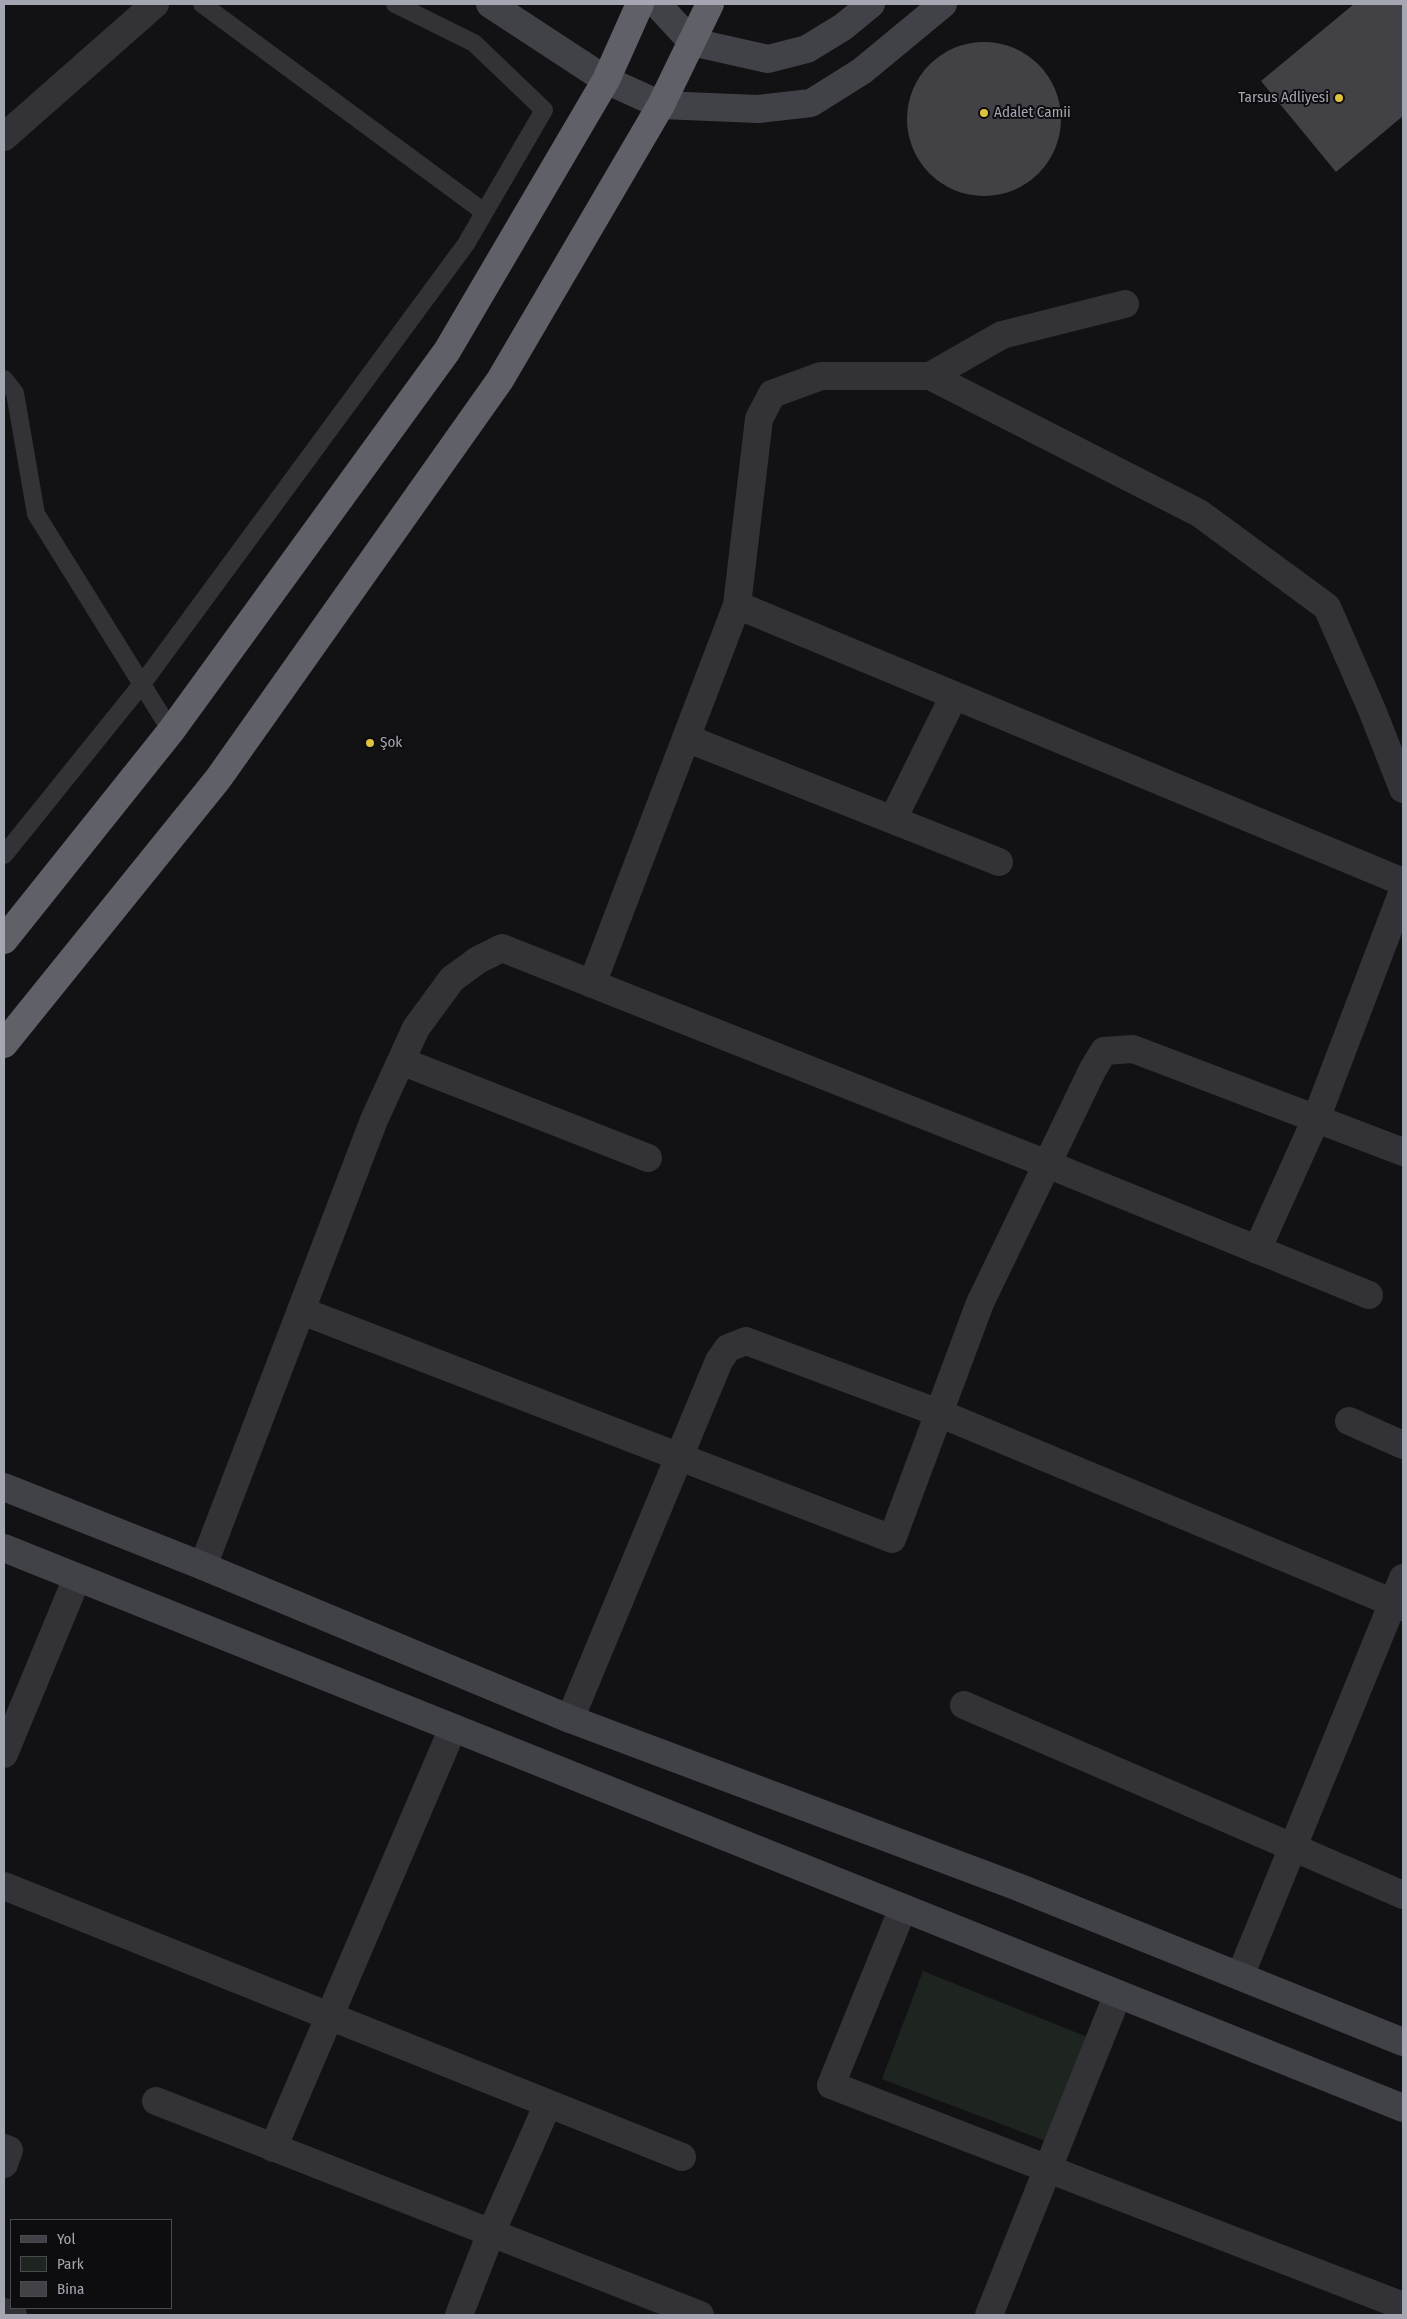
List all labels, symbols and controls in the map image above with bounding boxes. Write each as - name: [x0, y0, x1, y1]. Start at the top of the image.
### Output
- place label: Tarsus Adliyesi: [1238, 89, 1329, 107]
- marker: Tarsus Adliyesi: [1333, 92, 1345, 104]
- place label: Adalet Camii: [994, 104, 1071, 122]
- marker: Adalet Camii: [978, 107, 990, 119]
- place label: Şok: [380, 734, 402, 752]
- marker: Şok: [364, 737, 376, 749]
- legend: [10, 2219, 172, 2309]
- text: Yol: [57, 2230, 75, 2248]
- text: Park: [57, 2255, 84, 2273]
- text: Bina: [57, 2280, 84, 2298]

